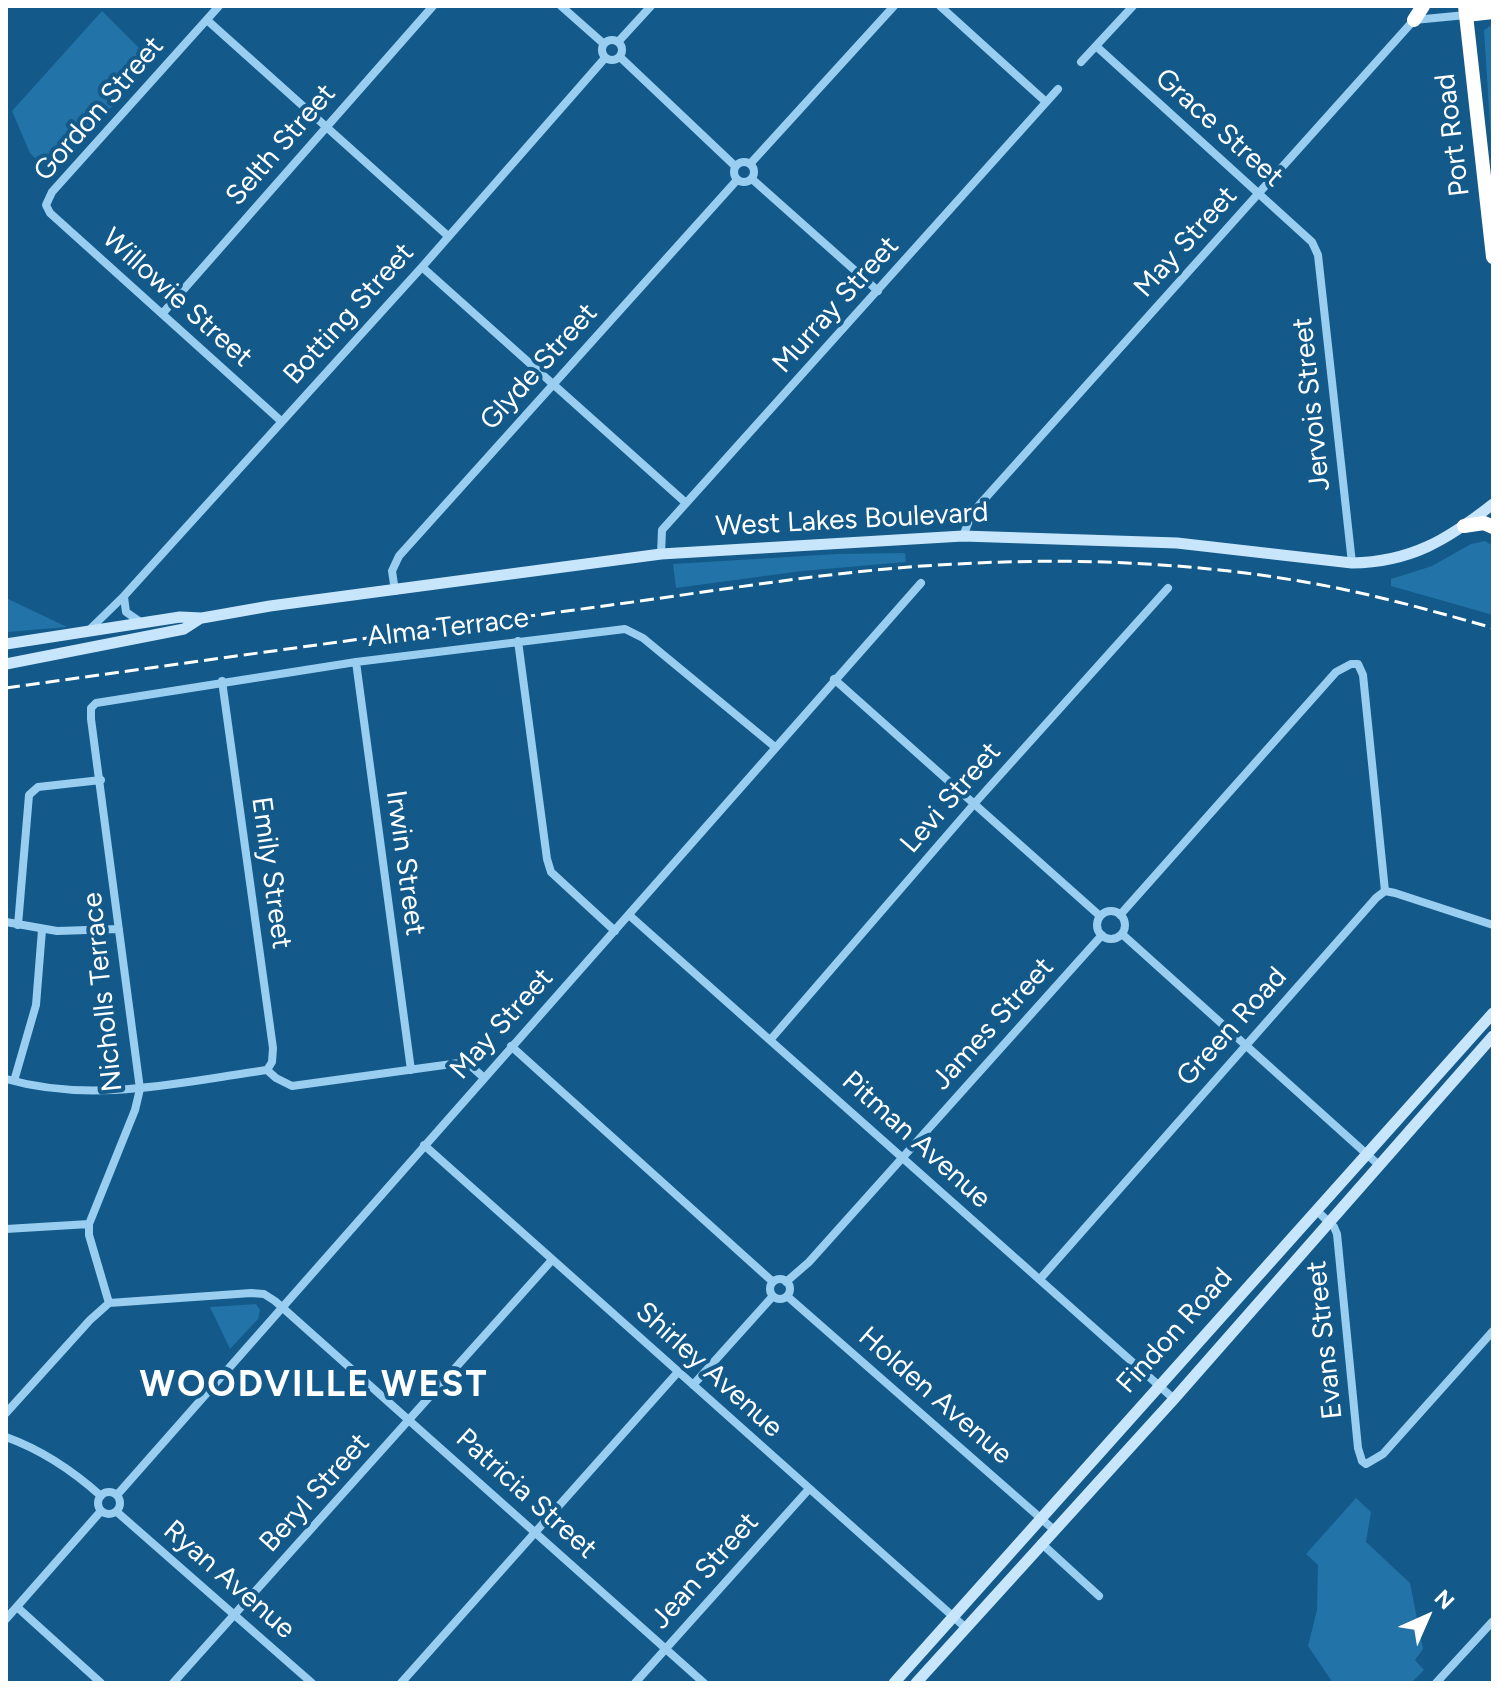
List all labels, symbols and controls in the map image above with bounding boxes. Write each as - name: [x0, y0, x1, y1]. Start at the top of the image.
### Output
- street label: Gordon Street: [27, 30, 171, 188]
- street label: Grace Street: [1148, 62, 1290, 194]
- street label: Port Road: [1429, 72, 1477, 198]
- street label: Selth Street: [219, 77, 343, 213]
- street label: May Street: [1127, 180, 1245, 304]
- street label: Willowie Street: [95, 222, 259, 374]
- street label: Murray Street: [766, 230, 906, 380]
- street label: Botting Street: [277, 236, 421, 392]
- street label: Glyde Street: [473, 297, 605, 437]
- street label: Jervois Street: [1286, 315, 1338, 493]
- street label: West Lakes Boulevard: [715, 496, 989, 544]
- street label: Alma Terrace: [365, 601, 531, 655]
- street label: Levi Street: [894, 736, 1008, 860]
- street label: Irwin Street: [378, 788, 432, 938]
- street label: Emily Street: [244, 795, 298, 951]
- street label: Nicholls Terrace: [76, 891, 130, 1093]
- street label: James Street: [925, 951, 1061, 1097]
- street label: Green Road: [1170, 961, 1294, 1093]
- street label: May Street: [443, 962, 561, 1086]
- street label: Pitman Avenue: [835, 1064, 997, 1216]
- street label: Evans Street: [1300, 1259, 1350, 1421]
- street label: Findon Road: [1110, 1261, 1240, 1401]
- street label: Shirley Avenue: [629, 1295, 789, 1445]
- street label: Holden Avenue: [851, 1320, 1019, 1472]
- district label: WOODVILLE WEST: [140, 1363, 488, 1407]
- street label: Patricia Street: [449, 1422, 603, 1566]
- street label: Beryl Street: [253, 1427, 377, 1559]
- street label: Jean Street: [644, 1506, 766, 1636]
- street label: Ryan Avenue: [156, 1514, 302, 1646]
- north arrow: [1387, 1577, 1467, 1657]
- text: N: [1429, 1584, 1460, 1615]

